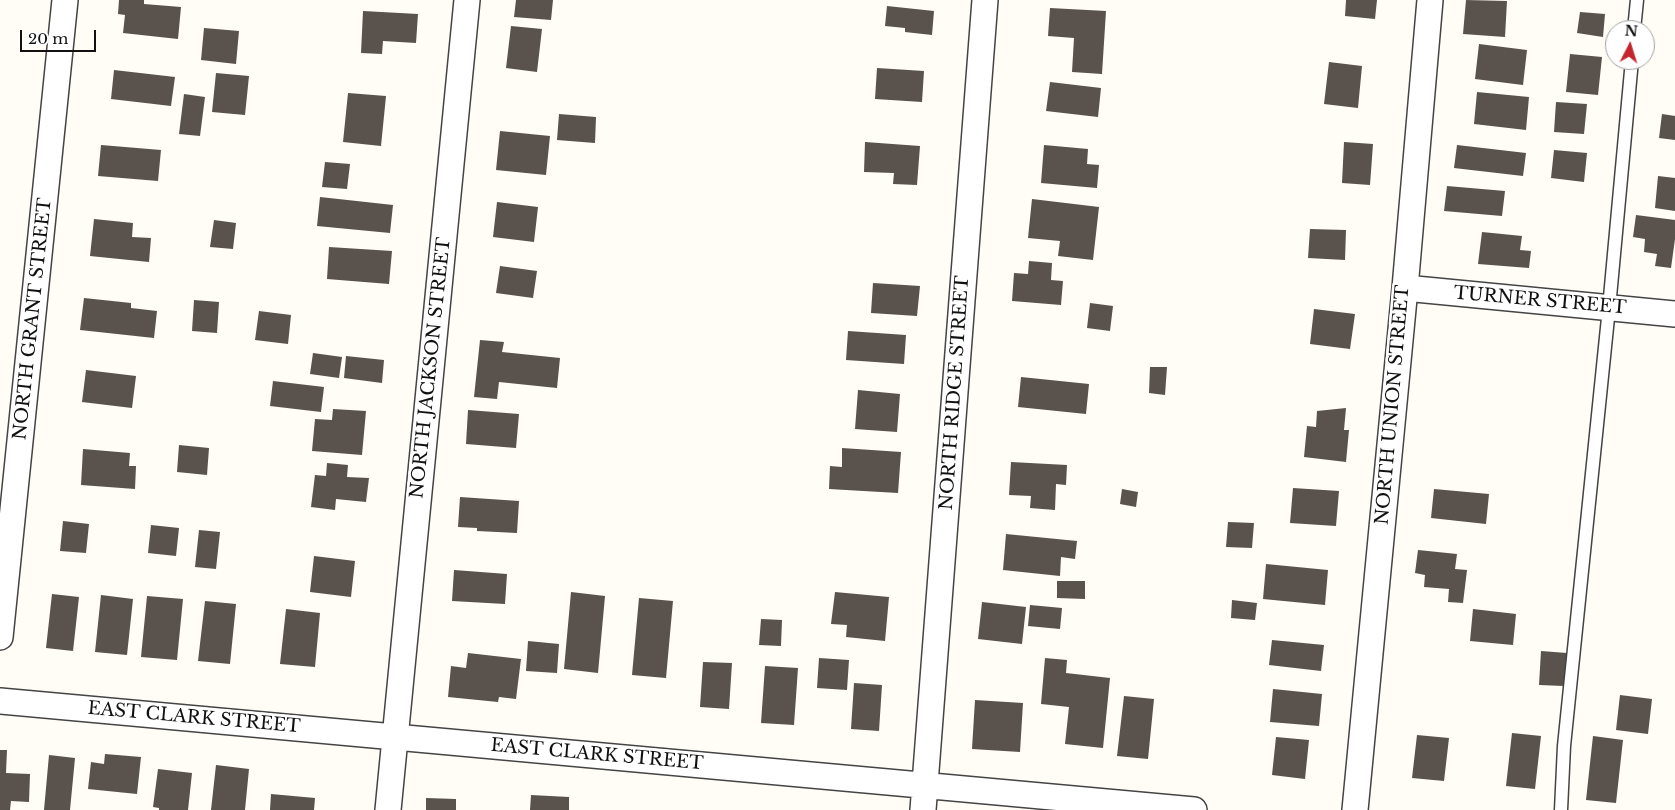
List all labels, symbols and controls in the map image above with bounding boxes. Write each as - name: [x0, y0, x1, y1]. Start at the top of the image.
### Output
- scale bar: [22, 20, 99, 52]
- north arrow: [1605, 20, 1655, 70]
- text: N: [1624, 22, 1639, 41]
- text: 20 m: [28, 29, 68, 48]
- street label: NORTH GRANT STREET: [10, 197, 56, 441]
- street label: NORTH JACKSON STREET: [407, 236, 455, 500]
- street label: NORTH RIDGE STREET: [936, 275, 974, 511]
- street label: TURNER STREET: [1453, 283, 1627, 319]
- street label: NORTH UNION STREET: [1372, 284, 1414, 526]
- street label: EAST CLARK STREET: [87, 698, 301, 738]
- street label: EAST CLARK STREET: [490, 735, 704, 775]

